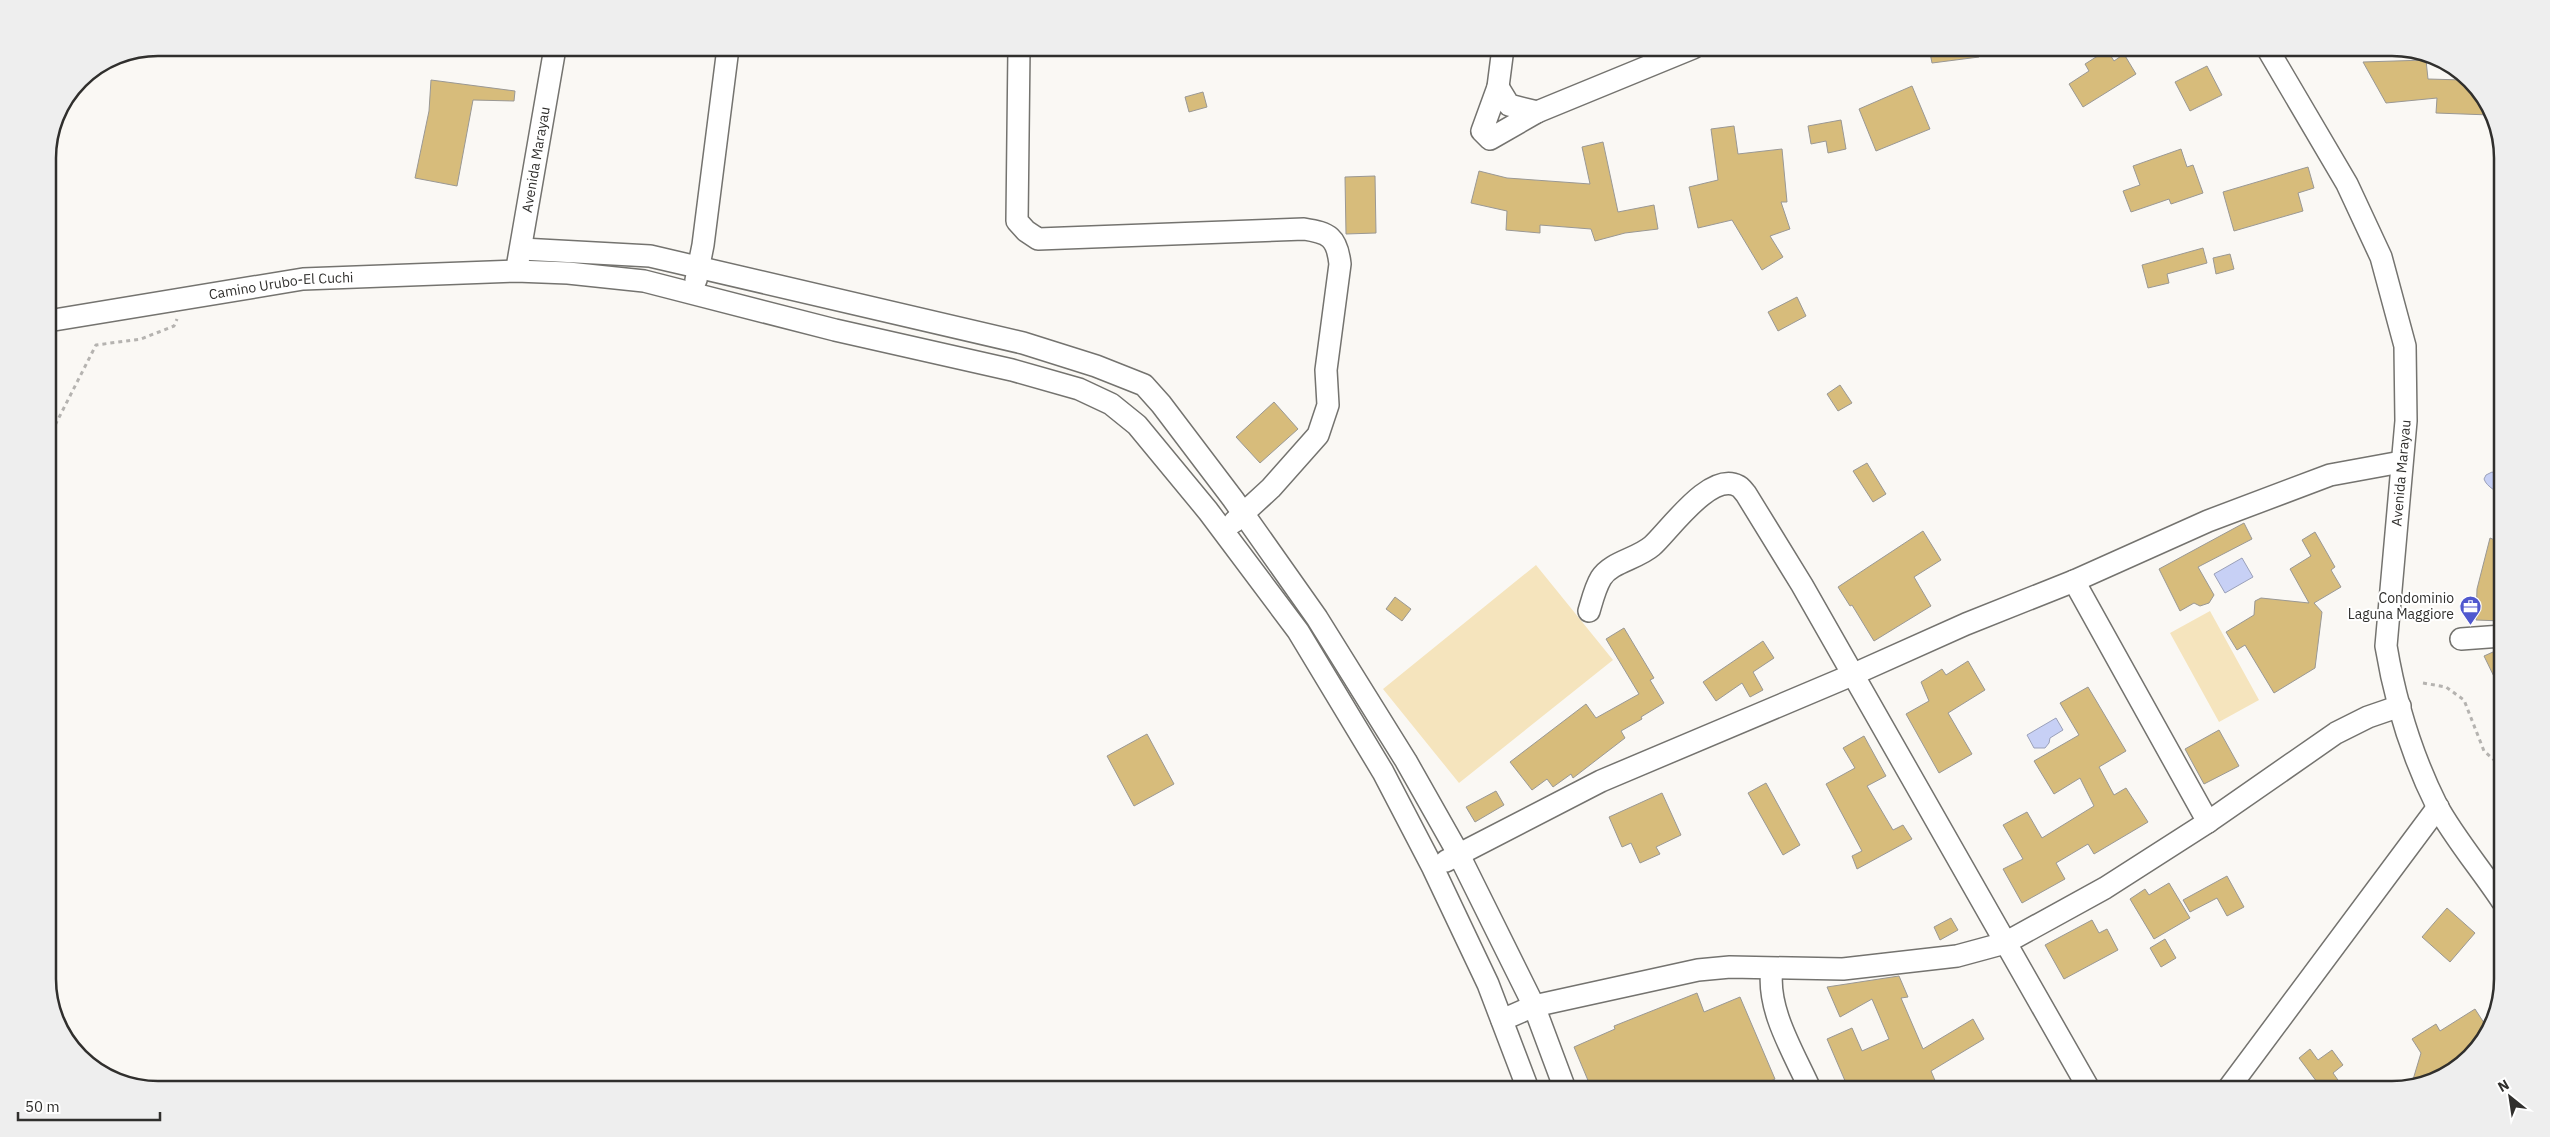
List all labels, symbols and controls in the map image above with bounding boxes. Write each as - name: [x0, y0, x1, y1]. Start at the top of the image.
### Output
- street label: Avenida Marayau: [518, 105, 554, 214]
- street label: Camino Urubo-El Cuchi: [207, 268, 354, 303]
- street label: Avenida Marayau: [2387, 419, 2415, 527]
- place label: Condominio Laguna Maggiore: [2348, 589, 2454, 623]
- office icon: Condominio Laguna Maggiore: [2458, 594, 2482, 625]
- north arrow: [2485, 1072, 2535, 1122]
- text: N: [2495, 1075, 2512, 1096]
- scale bar: [18, 1090, 160, 1122]
- text: 50 m: [25, 1097, 60, 1116]

